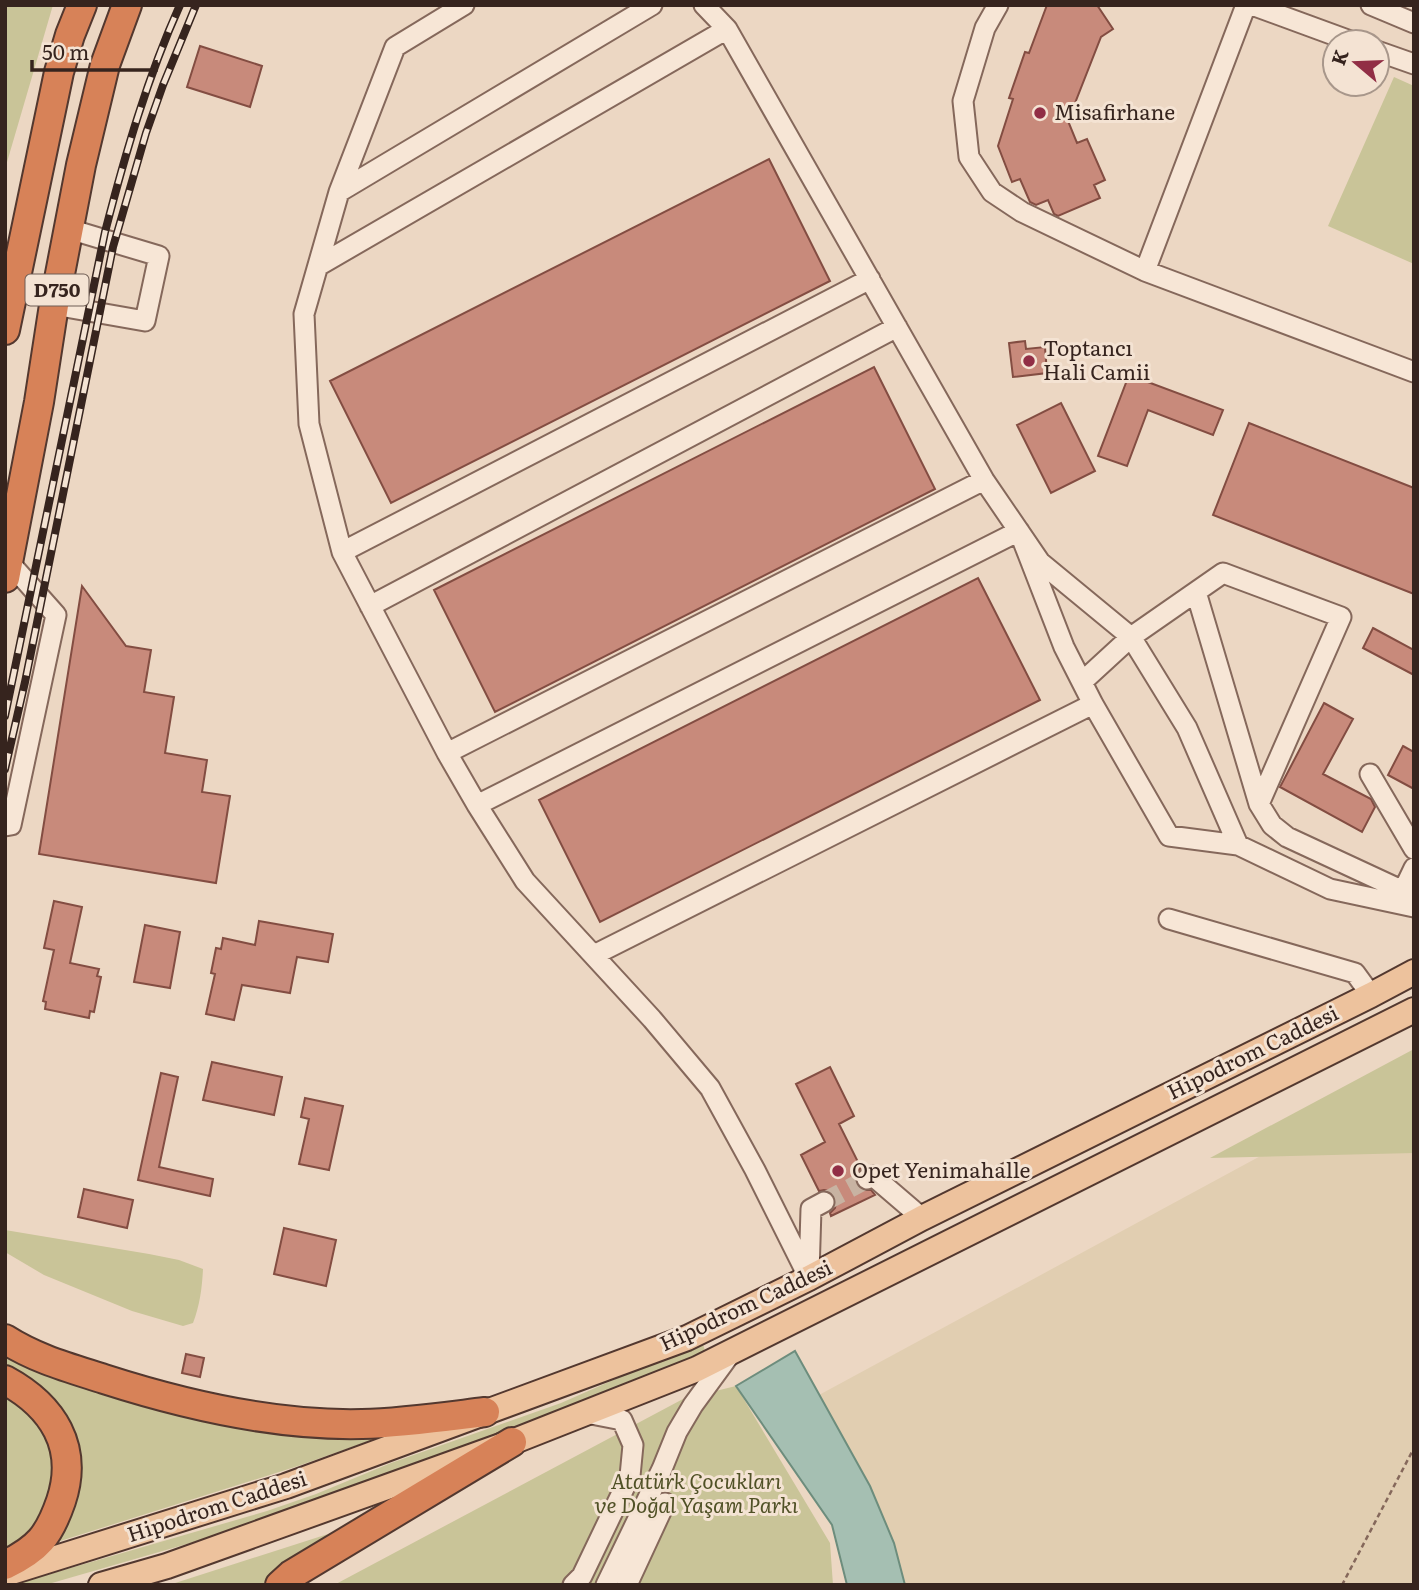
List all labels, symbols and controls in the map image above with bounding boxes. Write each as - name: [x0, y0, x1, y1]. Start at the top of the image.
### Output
- scale bar: [32, 28, 156, 72]
- north arrow: [1321, 28, 1391, 98]
- text: 50 m: [42, 35, 89, 66]
- text: K: [1323, 45, 1355, 69]
- place label: Misafirhane: [1054, 95, 1175, 126]
- marker: Misafirhane: [1032, 105, 1048, 121]
- road number: D750: [25, 274, 88, 306]
- place label: Toptancı Hali Camii: [1043, 331, 1150, 386]
- marker: Toptancı Hali Camii: [1021, 353, 1037, 369]
- street label: Hipodrom Caddesi: [1161, 996, 1343, 1106]
- place label: Opet Yenimahalle: [852, 1153, 1031, 1184]
- marker: Opet Yenimahalle: [830, 1163, 846, 1179]
- street label: Hipodrom Caddesi: [654, 1250, 836, 1357]
- street label: Hipodrom Caddesi: [122, 1461, 310, 1548]
- park label: Atatürk Çocukları ve Doğal Yaşam Parkı: [594, 1464, 799, 1519]

